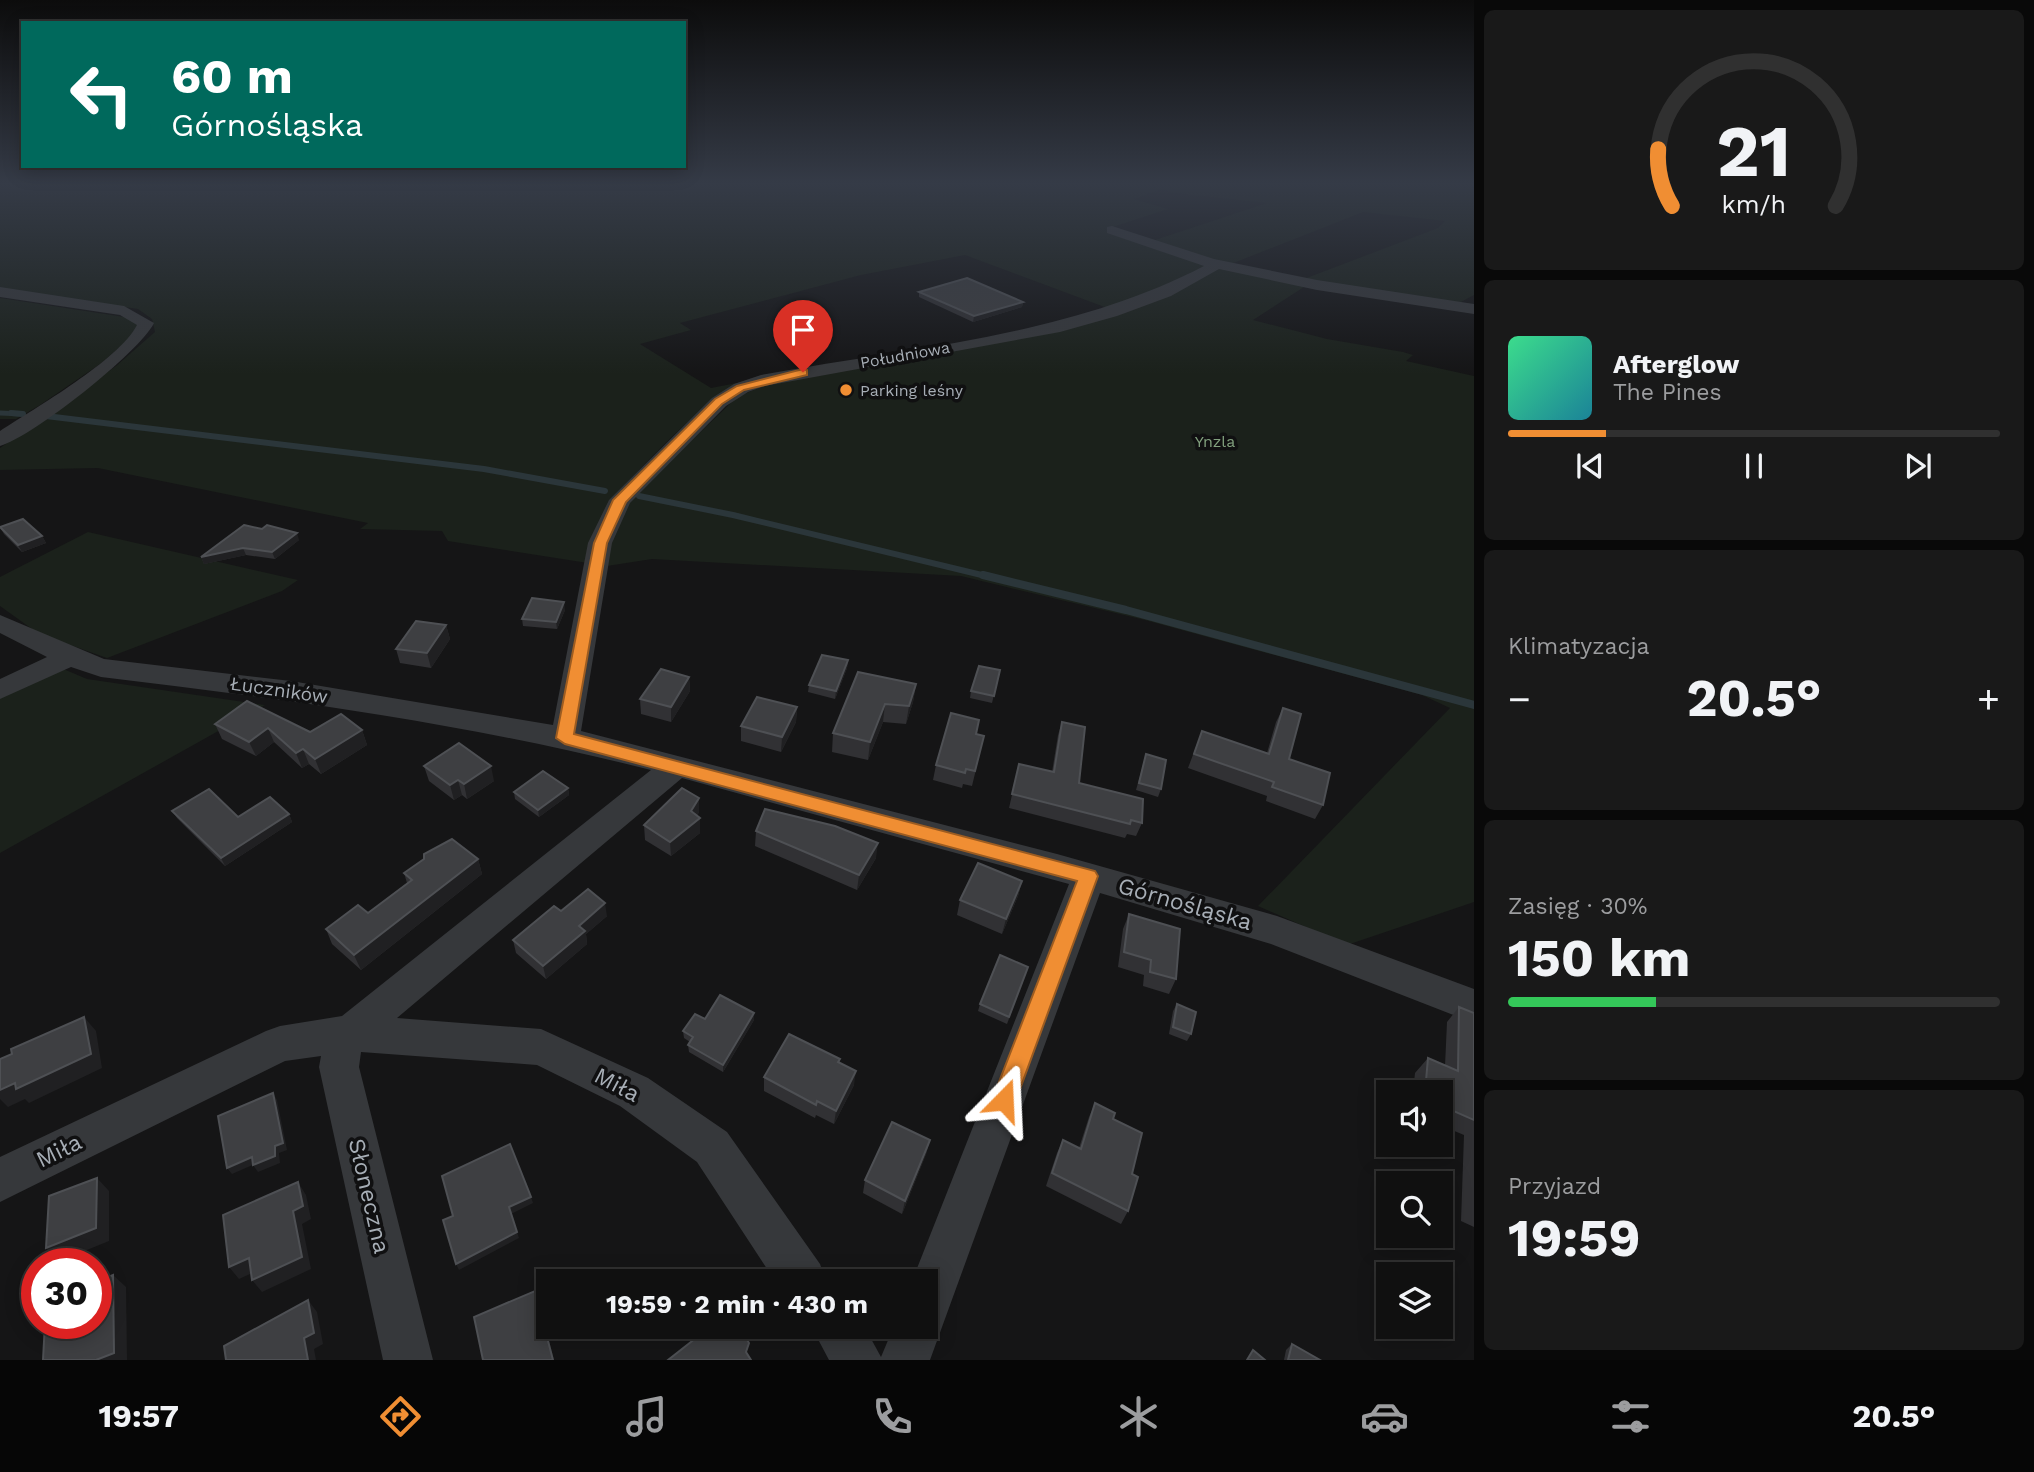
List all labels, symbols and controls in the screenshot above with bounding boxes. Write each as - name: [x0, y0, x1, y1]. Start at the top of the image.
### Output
- text: 60 m: [171, 47, 293, 105]
- icon: left: [56, 49, 147, 140]
- text: Górnośląska: [171, 106, 363, 144]
- text: 21: [1717, 108, 1791, 194]
- text: km/h: [1722, 190, 1786, 219]
- pin: [773, 300, 833, 372]
- icon: arrive: [784, 311, 822, 349]
- street label: Południowa: [859, 338, 951, 372]
- text: Afterglow: [1613, 349, 1739, 379]
- text: The Pines: [1613, 379, 1722, 406]
- place label: Parking leśny: [860, 381, 964, 400]
- marker: Parking leśny: [838, 382, 854, 398]
- park label: Ynzla: [1195, 432, 1235, 451]
- icon: previous: [1571, 447, 1609, 485]
- icon: pause: [1735, 447, 1773, 485]
- icon: next: [1899, 447, 1937, 485]
- text: Klimatyzacja: [1508, 633, 1650, 660]
- text: 20.5°: [1686, 668, 1822, 729]
- street label: Łuczników: [229, 672, 329, 708]
- text: −: [1508, 677, 1531, 721]
- text: +: [1977, 677, 2000, 721]
- street label: Górnośląska: [1115, 872, 1255, 936]
- text: Zasięg · 30%: [1508, 893, 1648, 920]
- text: 150 km: [1508, 928, 1690, 989]
- street label: Miła: [590, 1062, 644, 1108]
- position arrow: [967, 1063, 1041, 1137]
- map controls: [1376, 1080, 1453, 1339]
- button: sound: [1376, 1080, 1453, 1157]
- street label: Miła: [32, 1128, 86, 1174]
- street label: Słoneczna: [343, 1136, 395, 1256]
- button: search: [1376, 1171, 1453, 1248]
- text: Przyjazd: [1508, 1173, 1601, 1200]
- text: 19:59: [1508, 1208, 1641, 1269]
- speed limit sign: 30: [21, 1248, 112, 1339]
- button: layers: [1376, 1262, 1453, 1339]
- text: 19:59 · 2 min · 430 m: [606, 1289, 868, 1319]
- icon: directions: [376, 1392, 425, 1441]
- icon: music: [622, 1392, 671, 1441]
- icon: phone: [868, 1392, 917, 1441]
- icon: climate: [1114, 1392, 1163, 1441]
- icon: car: [1360, 1392, 1409, 1441]
- icon: filters: [1606, 1392, 1655, 1441]
- text: 19:57: [99, 1397, 179, 1435]
- text: 20.5°: [1852, 1397, 1935, 1435]

